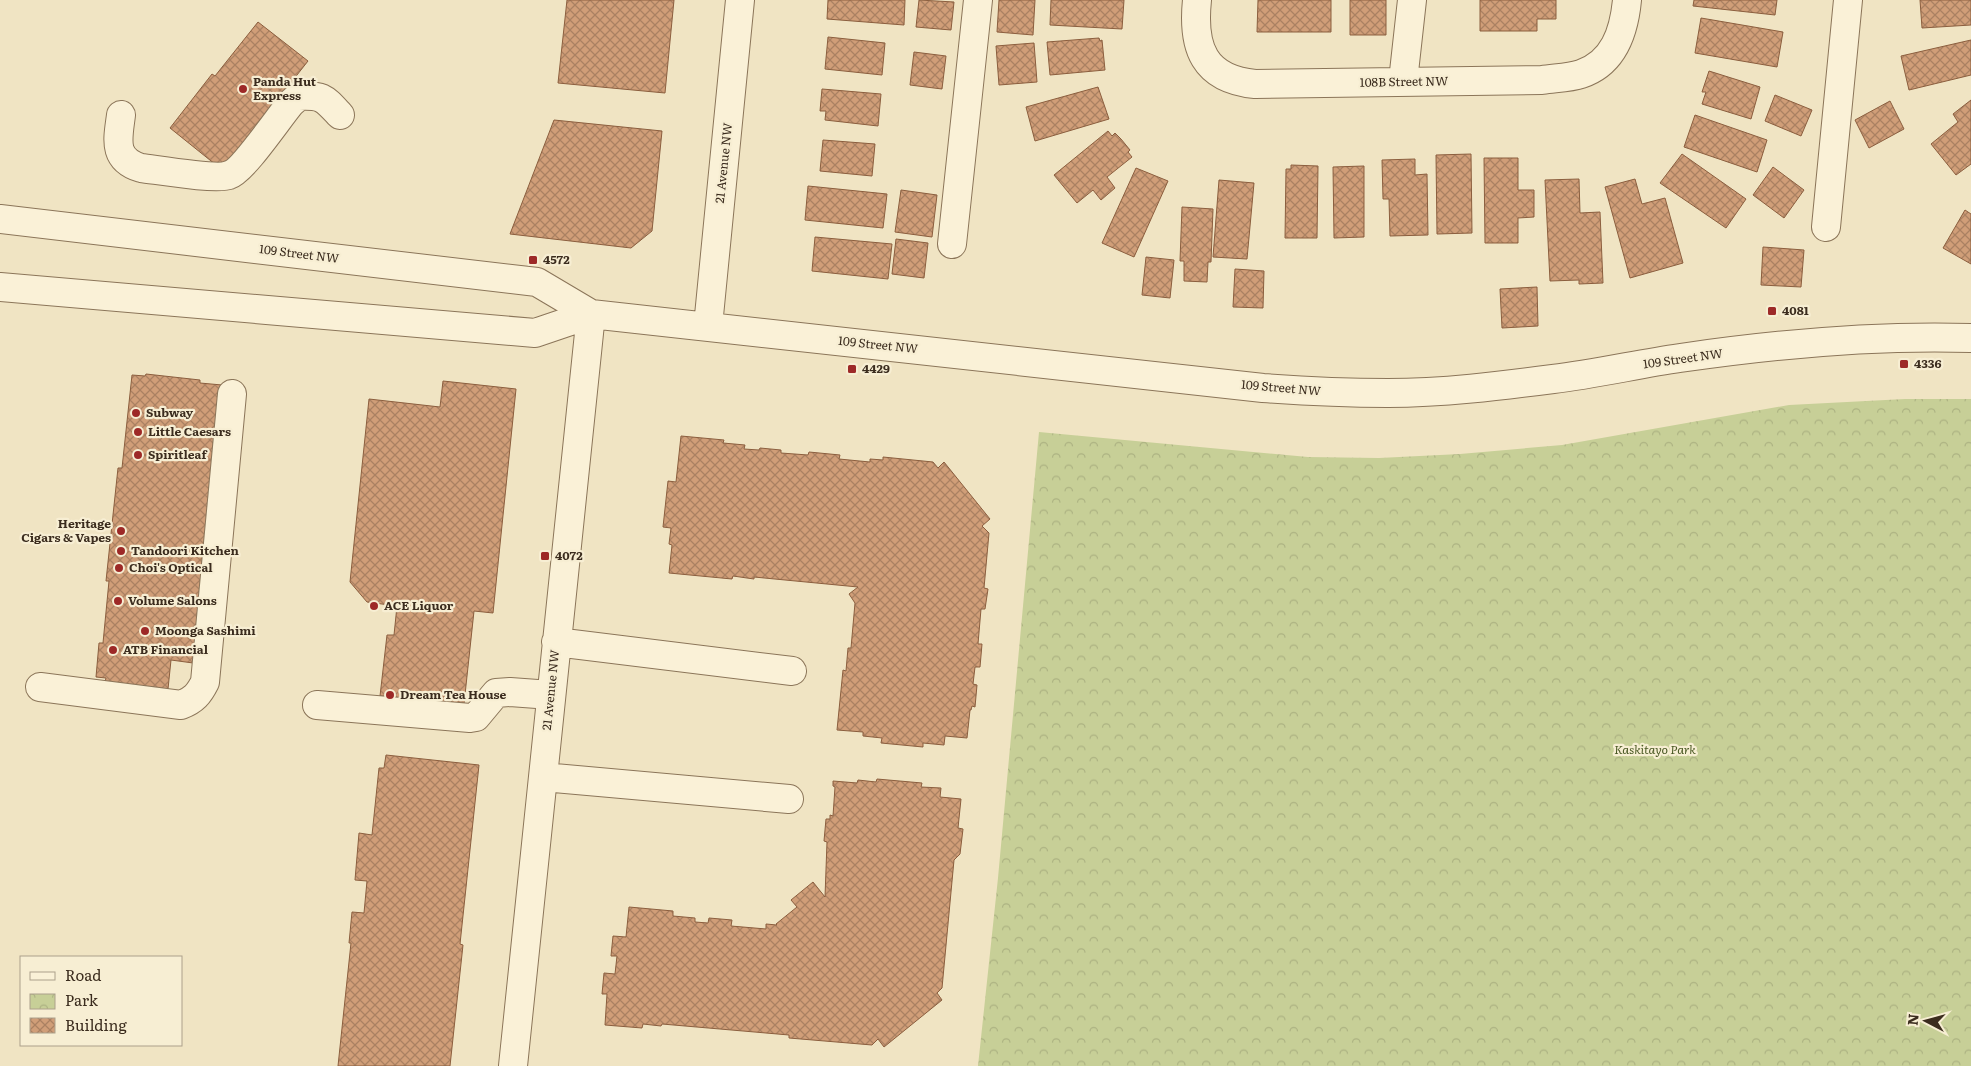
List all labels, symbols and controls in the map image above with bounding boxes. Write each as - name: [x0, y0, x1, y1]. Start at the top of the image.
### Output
- street label: 108B Street NW: [1360, 71, 1448, 91]
- place label: Panda Hut Express: [253, 72, 317, 104]
- marker: Panda Hut Express: [237, 83, 249, 95]
- street label: 21 Avenue NW: [710, 122, 736, 204]
- street label: 109 Street NW: [258, 239, 340, 267]
- place label: 4572: [543, 250, 570, 268]
- marker: 4572: [527, 254, 539, 266]
- place label: 4081: [1782, 301, 1809, 319]
- marker: 4081: [1766, 305, 1778, 317]
- street label: 109 Street NW: [837, 331, 919, 357]
- street label: 109 Street NW: [1642, 344, 1724, 373]
- place label: 4336: [1914, 354, 1941, 372]
- marker: 4336: [1898, 358, 1910, 370]
- place label: 4429: [862, 359, 890, 377]
- marker: 4429: [846, 363, 858, 375]
- street label: 109 Street NW: [1240, 375, 1322, 399]
- place label: Subway: [146, 403, 194, 421]
- marker: Subway: [130, 407, 142, 419]
- place label: Little Caesars: [148, 422, 231, 440]
- marker: Little Caesars: [132, 426, 144, 438]
- place label: Spiritleaf: [148, 445, 208, 463]
- marker: Spiritleaf: [132, 449, 144, 461]
- place label: Heritage Cigars & Vapes: [21, 514, 111, 546]
- marker: Heritage Cigars & Vapes: [115, 525, 127, 537]
- place label: Tandoori Kitchen: [131, 541, 239, 559]
- marker: Tandoori Kitchen: [115, 545, 127, 557]
- place label: 4072: [555, 546, 583, 564]
- marker: 4072: [539, 550, 551, 562]
- place label: Choi's Optical: [129, 558, 213, 576]
- marker: Choi's Optical: [113, 562, 125, 574]
- place label: Volume Salons: [128, 591, 217, 609]
- marker: Volume Salons: [112, 595, 124, 607]
- place label: ACE Liquor: [384, 596, 454, 614]
- marker: ACE Liquor: [368, 600, 380, 612]
- place label: Moonga Sashimi: [155, 621, 256, 639]
- marker: Moonga Sashimi: [139, 625, 151, 637]
- place label: ATB Financial: [123, 640, 209, 658]
- marker: ATB Financial: [107, 644, 119, 656]
- street label: 21 Avenue NW: [537, 649, 563, 731]
- place label: Dream Tea House: [400, 685, 507, 703]
- marker: Dream Tea House: [384, 689, 396, 701]
- park label: Kaskitayo Park: [1614, 740, 1696, 758]
- legend: [20, 956, 182, 1046]
- text: Road: [65, 963, 101, 986]
- text: Park: [65, 988, 99, 1011]
- north arrow: [1901, 996, 1951, 1046]
- text: N: [1902, 1012, 1923, 1026]
- text: Building: [65, 1013, 127, 1036]

